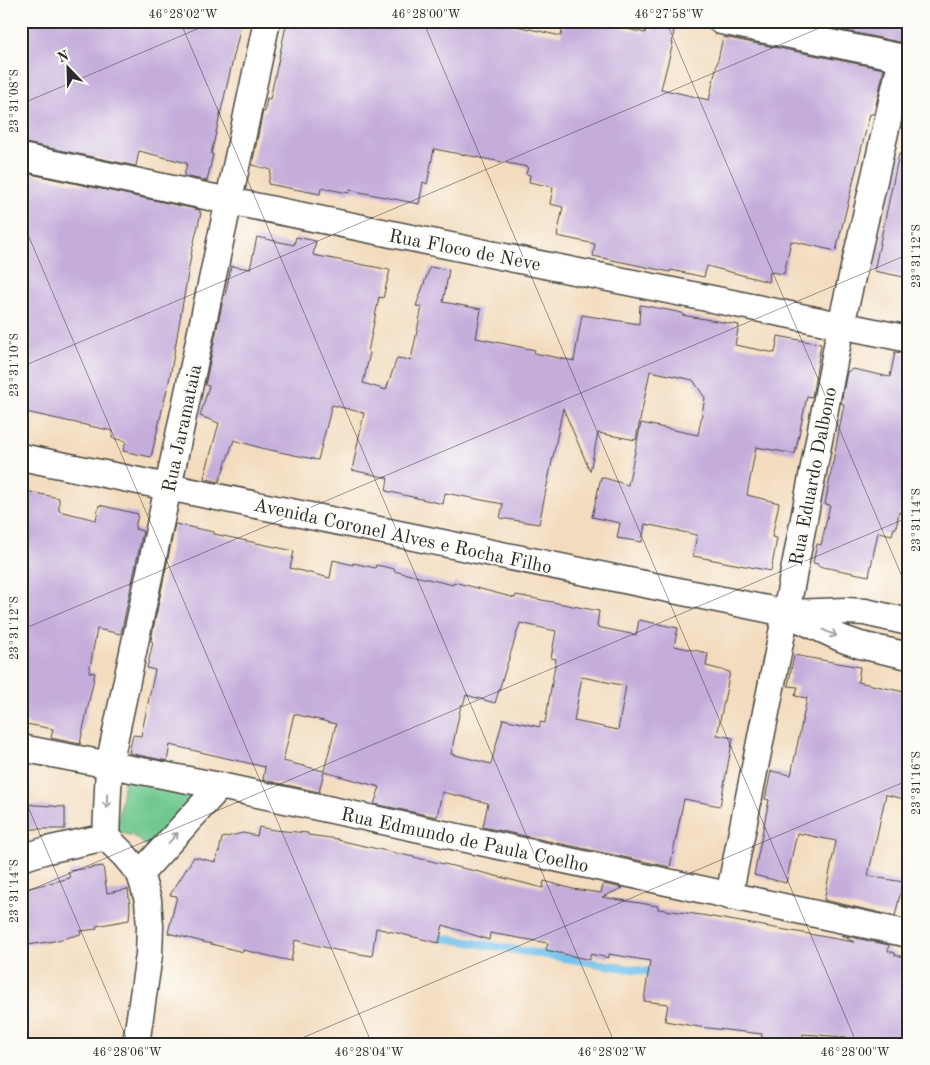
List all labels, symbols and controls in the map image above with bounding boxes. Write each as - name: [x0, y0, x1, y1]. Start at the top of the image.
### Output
- text: 46°27'58"W: [634, 8, 704, 21]
- text: 46°28'02"W: [148, 9, 218, 21]
- text: 46°28'00"W: [391, 9, 461, 21]
- north arrow: [42, 42, 92, 92]
- text: N: [56, 48, 71, 65]
- text: 23°31'08"S: [9, 69, 21, 133]
- text: 23°31'12"S: [911, 224, 923, 288]
- street label: Rua Floco de Neve: [387, 227, 542, 275]
- text: 23°31'10"S: [9, 333, 21, 397]
- street label: Rua Jaramataia: [161, 362, 206, 494]
- street label: Rua Eduardo Dalbono: [788, 386, 841, 567]
- text: 23°31'14"S: [911, 488, 923, 552]
- street label: Avenida Coronel Alves e Rocha Filho: [252, 497, 553, 578]
- text: 23°31'12"S: [9, 596, 21, 660]
- one-way arrow: [822, 629, 837, 639]
- text: 23°31'16"S: [911, 751, 923, 815]
- one-way arrow: [103, 793, 112, 809]
- street label: Rua Edmundo de Paula Coelho: [339, 806, 590, 877]
- one-way arrow: [167, 831, 179, 844]
- text: 23°31'14"S: [9, 859, 21, 923]
- text: 46°28'06"W: [92, 1047, 162, 1059]
- text: 46°28'04"W: [334, 1047, 404, 1059]
- text: 46°28'02"W: [577, 1047, 647, 1059]
- text: 46°28'00"W: [820, 1047, 890, 1059]

